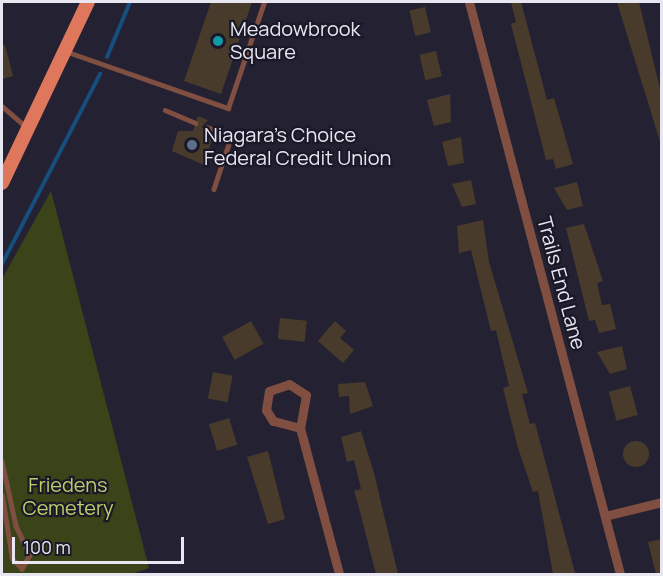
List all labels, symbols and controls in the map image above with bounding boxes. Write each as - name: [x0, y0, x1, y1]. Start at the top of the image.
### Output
- place label: Meadowbrook Square: [230, 17, 360, 64]
- marker: Meadowbrook Square: [211, 34, 225, 48]
- place label: Niagara's Choice Federal Credit Union: [204, 122, 391, 169]
- marker: Niagara's Choice Federal Credit Union: [185, 138, 199, 152]
- street label: Trails End Lane: [533, 214, 591, 352]
- park label: Friedens Cemetery: [22, 472, 114, 519]
- scale bar: [15, 525, 188, 563]
- text: 100 m: [23, 535, 71, 559]

